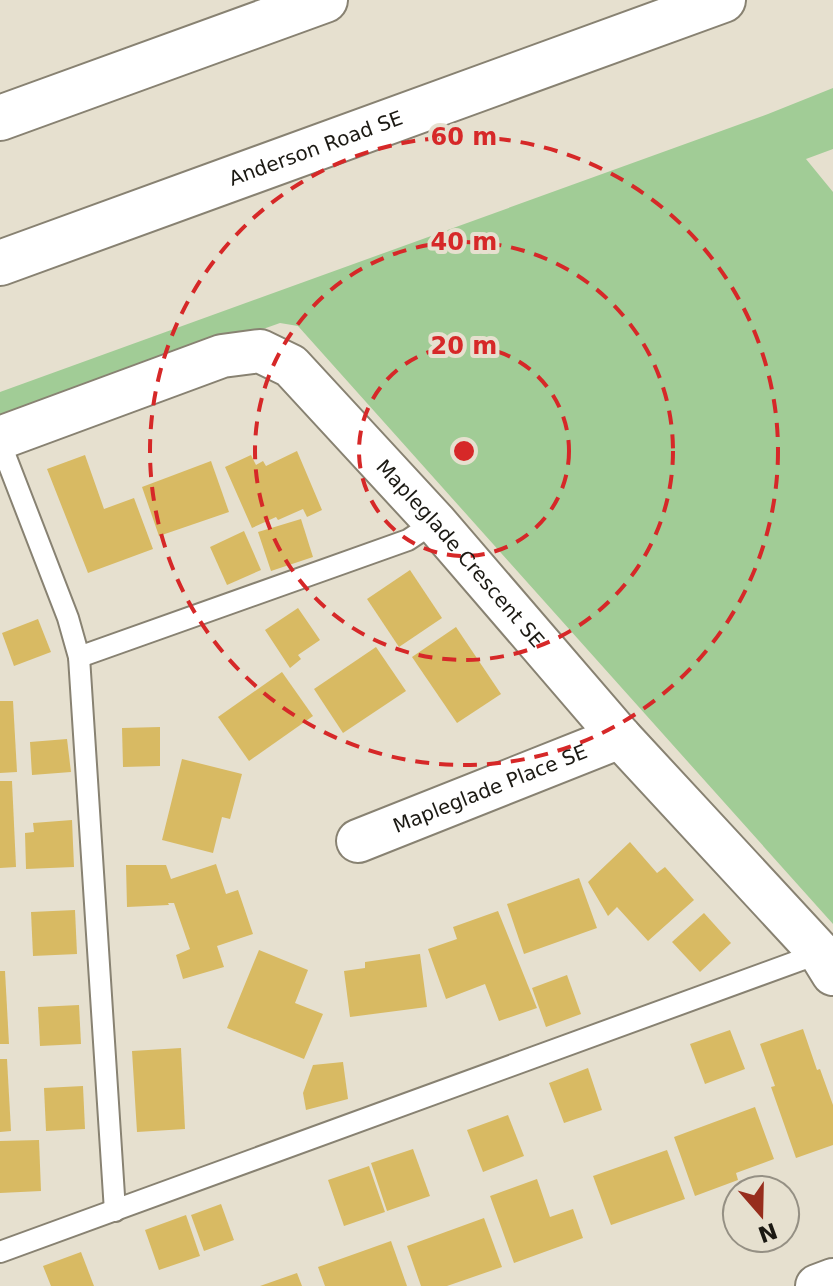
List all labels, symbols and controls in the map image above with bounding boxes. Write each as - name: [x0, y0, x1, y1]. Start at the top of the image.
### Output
- street label: Anderson Road SE: [226, 106, 406, 191]
- text: 60 m: [431, 123, 497, 151]
- text: 40 m: [431, 228, 497, 256]
- text: 20 m: [431, 332, 497, 360]
- centre of rings: [450, 437, 478, 465]
- street label: Mapleglade Crescent SE: [371, 455, 549, 652]
- street label: Mapleglade Place SE: [389, 739, 591, 838]
- north arrow: [721, 1174, 801, 1254]
- text: N: [755, 1217, 781, 1247]

